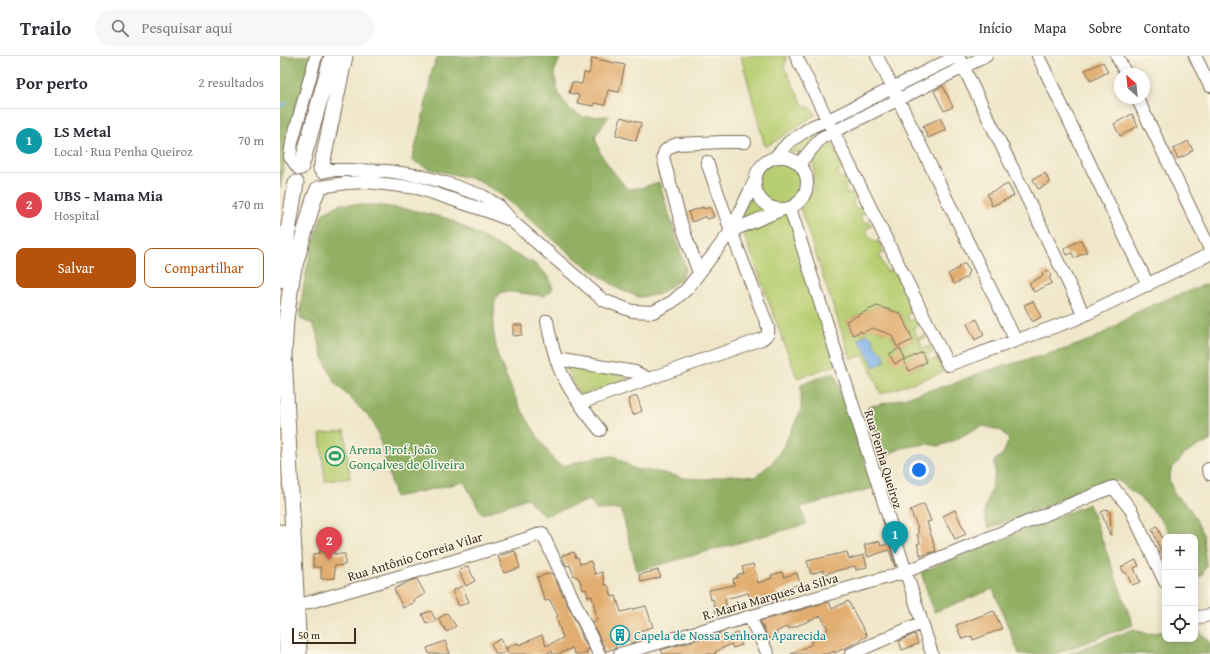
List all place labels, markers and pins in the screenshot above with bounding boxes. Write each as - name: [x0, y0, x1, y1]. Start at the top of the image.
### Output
- place label: Arena Prof. João Gonçalves de Oliveira: [349, 440, 466, 474]
- sports icon: Arena Prof. João Gonçalves de Oliveira: [324, 445, 346, 467]
- pin: 1: [882, 521, 908, 554]
- pin: 2: [316, 527, 342, 560]
- building icon: Capela de Nossa Senhora Aparecida: [609, 624, 631, 646]
- place label: Capela de Nossa Senhora Aparecida: [634, 626, 827, 645]

